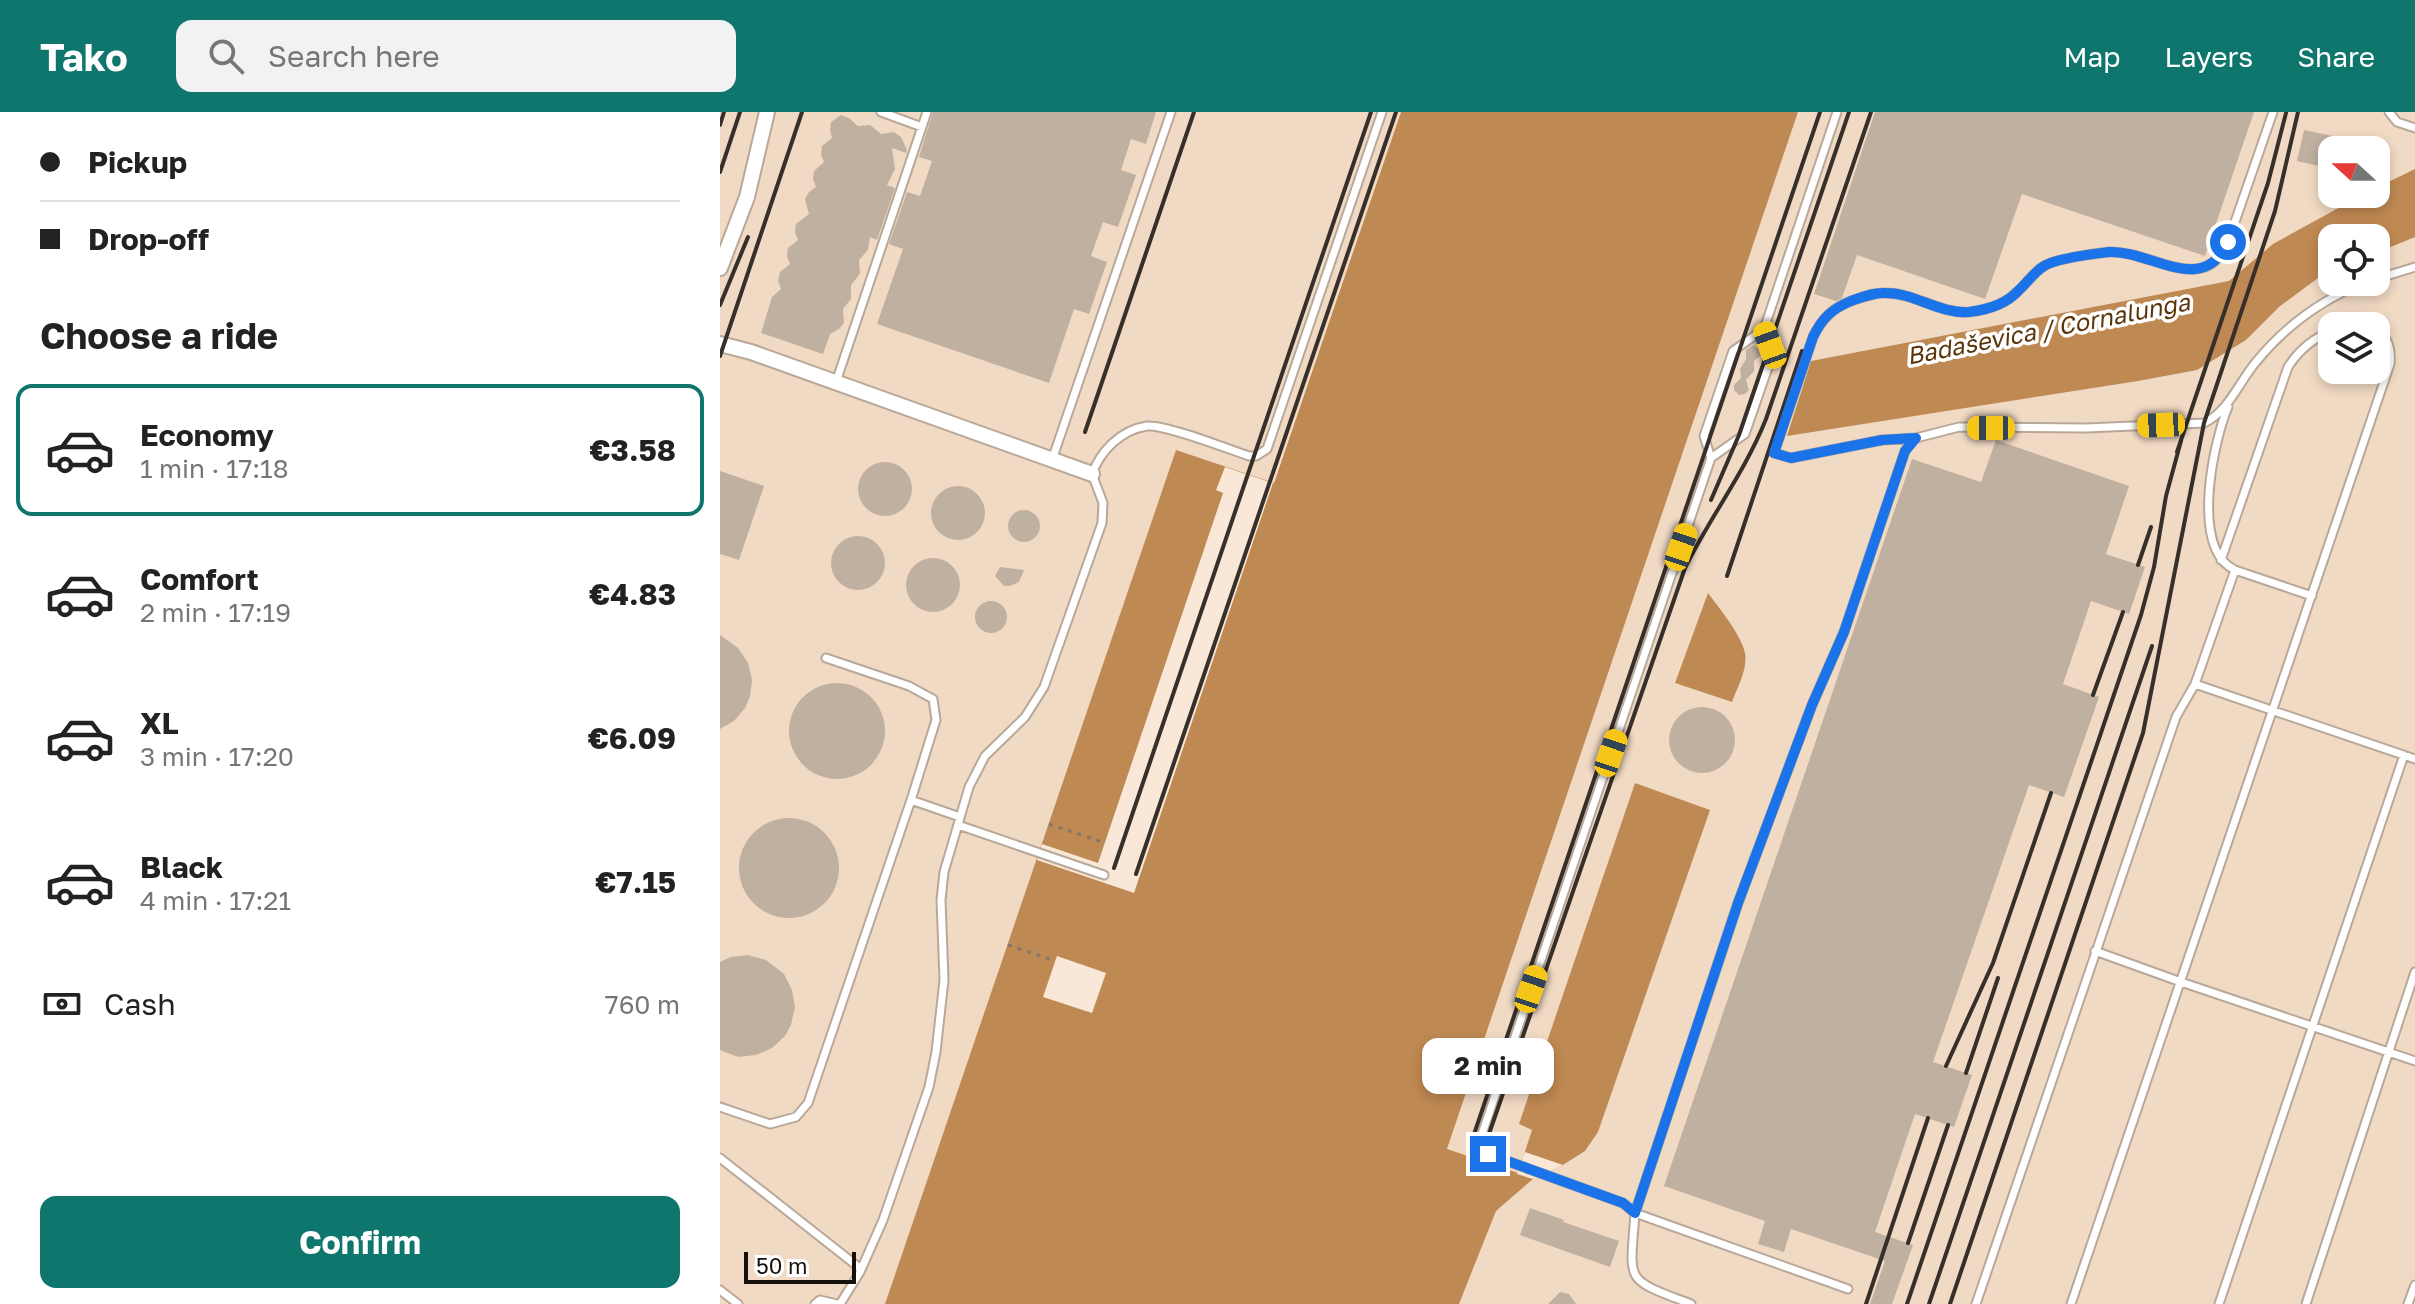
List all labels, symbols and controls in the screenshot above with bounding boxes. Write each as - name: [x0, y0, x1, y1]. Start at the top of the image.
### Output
- search box: [176, 20, 736, 92]
- text: Tako: [40, 34, 128, 79]
- icon: search: [204, 34, 248, 78]
- text: Search here: [268, 38, 440, 74]
- text: Map: [2063, 40, 2121, 73]
- text: Layers: [2165, 40, 2253, 73]
- text: Share: [2297, 40, 2375, 73]
- north arrow: [2318, 136, 2390, 208]
- map controls: [2318, 136, 2390, 384]
- text: Pickup: [88, 144, 187, 180]
- text: Drop-off: [88, 221, 209, 257]
- route start: [2210, 224, 2246, 260]
- button: locate: [2318, 224, 2390, 296]
- water label: Badaševica / Cornalunga: [1904, 286, 2194, 371]
- button: layers: [2318, 312, 2390, 384]
- text: Choose a ride: [40, 314, 278, 357]
- car: [1751, 318, 1789, 372]
- car: [2137, 412, 2185, 438]
- icon: car: [44, 414, 116, 486]
- car: [1967, 416, 2015, 440]
- text: Economy: [140, 417, 274, 453]
- text: €3.58: [589, 432, 676, 468]
- text: 1 min · 17:18: [140, 453, 289, 484]
- car: [1662, 520, 1700, 574]
- icon: car: [44, 558, 116, 630]
- text: Comfort: [140, 561, 259, 597]
- text: €4.83: [589, 576, 676, 612]
- text: 2 min · 17:19: [140, 597, 291, 628]
- icon: car: [44, 702, 116, 774]
- text: XL: [140, 705, 179, 741]
- text: €6.09: [588, 720, 676, 756]
- car: [1592, 726, 1630, 780]
- text: 3 min · 17:20: [140, 741, 294, 772]
- icon: car: [44, 846, 116, 918]
- text: Black: [140, 849, 223, 885]
- text: €7.15: [595, 864, 676, 900]
- text: 4 min · 17:21: [140, 885, 291, 916]
- car: [1512, 962, 1550, 1016]
- icon: cash: [40, 982, 84, 1026]
- text: Cash: [104, 986, 176, 1022]
- text: 760 m: [605, 989, 680, 1020]
- callout: 2 min: [1422, 1038, 1554, 1094]
- text: 2 min: [1454, 1050, 1522, 1081]
- route end: [1470, 1136, 1506, 1172]
- button: Confirm: [40, 1196, 680, 1288]
- scale bar: [744, 1248, 856, 1284]
- text: 50 m: [756, 1252, 807, 1279]

